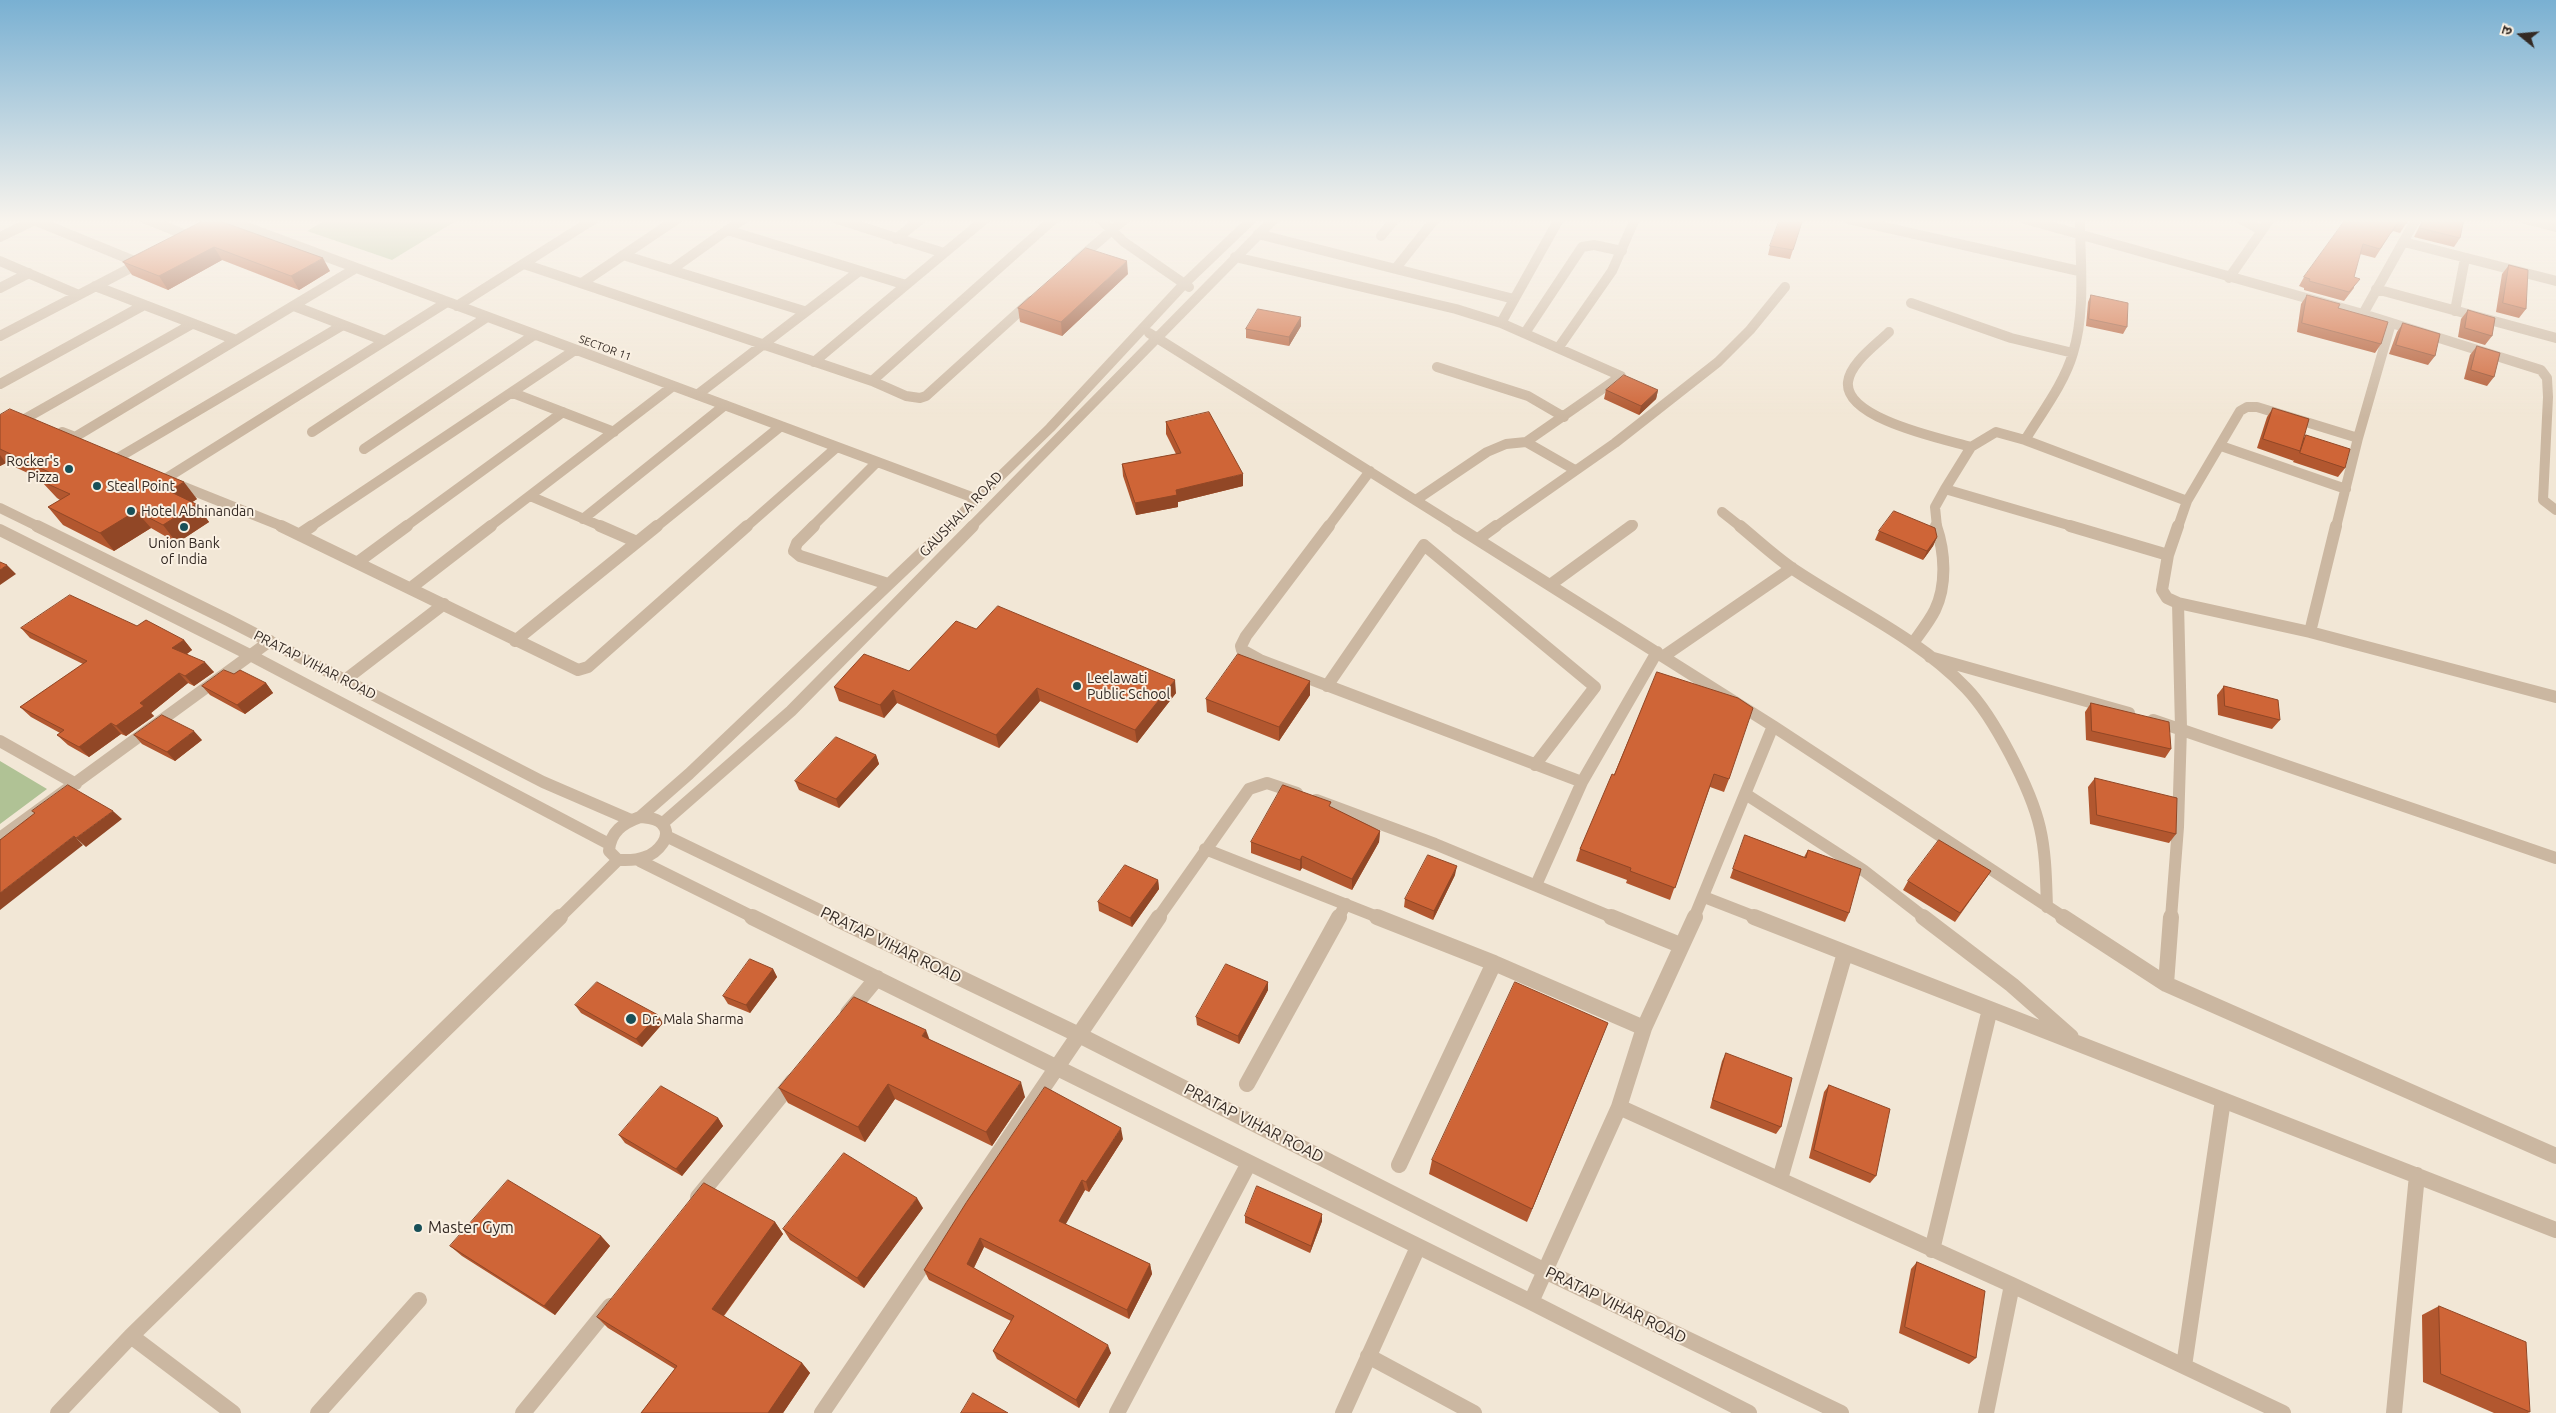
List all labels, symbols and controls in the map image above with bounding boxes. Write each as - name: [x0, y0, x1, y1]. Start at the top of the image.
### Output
- north arrow: [2496, 10, 2546, 60]
- text: उ: [2498, 24, 2516, 37]
- street label: SECTOR 11: [577, 332, 633, 364]
- place label: Rocker's Pizza: [6, 453, 59, 486]
- marker: Rocker's Pizza: [63, 463, 75, 475]
- street label: GAUSHALA ROAD: [916, 468, 1006, 560]
- place label: Steal Point: [107, 478, 175, 494]
- marker: Steal Point: [91, 480, 103, 492]
- place label: Hotel Abhinandan: [141, 503, 254, 519]
- marker: Hotel Abhinandan: [125, 505, 137, 517]
- marker: Union Bank of India: [178, 521, 190, 533]
- place label: Union Bank of India: [148, 535, 220, 568]
- street label: PRATAP VIHAR ROAD: [251, 627, 379, 703]
- place label: Leelawati Public School: [1087, 670, 1170, 702]
- marker: Leelawati Public School: [1071, 680, 1083, 692]
- street label: PRATAP VIHAR ROAD: [817, 903, 965, 987]
- place label: Dr. Mala Sharma: [642, 1011, 744, 1027]
- marker: Dr. Mala Sharma: [624, 1012, 638, 1026]
- street label: PRATAP VIHAR ROAD: [1181, 1079, 1327, 1167]
- place label: Master Gym: [428, 1218, 514, 1238]
- marker: Master Gym: [412, 1222, 424, 1234]
- street label: PRATAP VIHAR ROAD: [1542, 1263, 1690, 1347]

